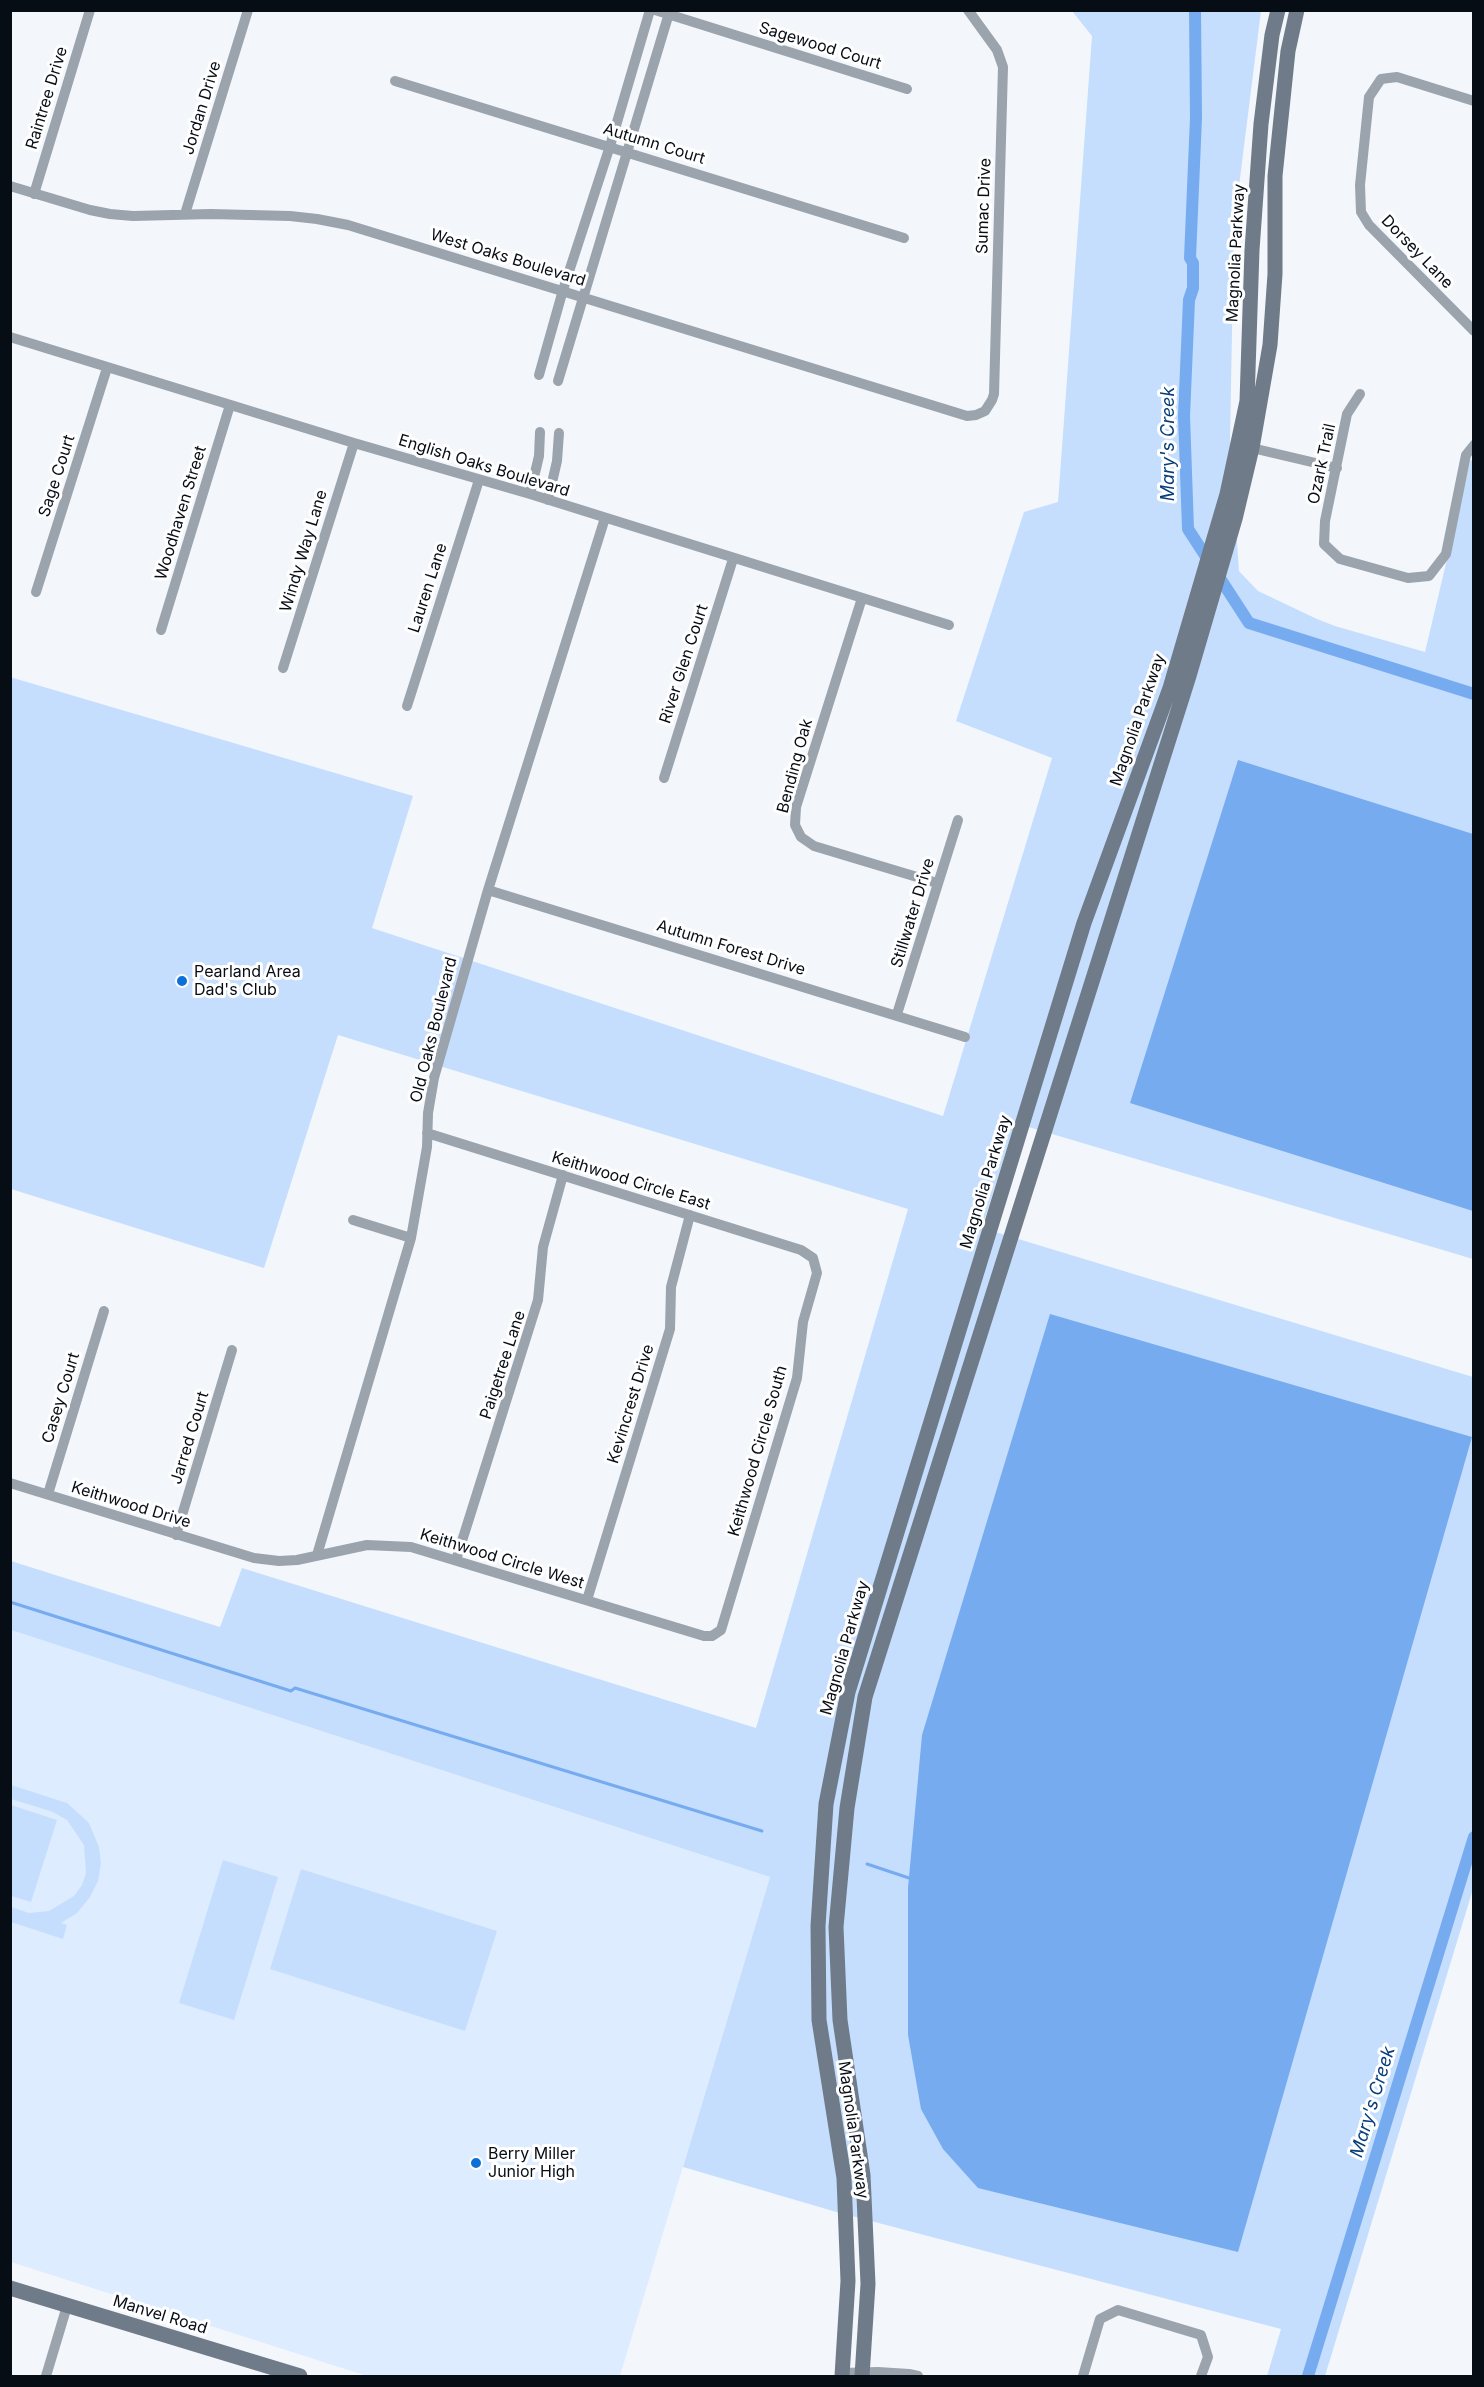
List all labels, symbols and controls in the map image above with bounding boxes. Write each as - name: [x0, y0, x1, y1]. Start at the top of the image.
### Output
- street label: Sagewood Court: [757, 18, 883, 74]
- street label: Raintree Drive: [22, 44, 72, 152]
- street label: Jordan Drive: [179, 59, 225, 157]
- street label: Autumn Court: [601, 119, 707, 169]
- street label: Sumac Drive: [973, 158, 995, 254]
- street label: Magnolia Parkway: [1223, 183, 1249, 323]
- street label: Dorsey Lane: [1377, 211, 1457, 293]
- street label: West Oaks Boulevard: [428, 225, 588, 291]
- water label: Mary's Creek: [1158, 387, 1180, 501]
- street label: Ozark Trail: [1304, 422, 1340, 506]
- street label: English Oaks Boulevard: [396, 431, 572, 501]
- street label: Sage Court: [35, 433, 79, 519]
- street label: Woodhaven Street: [151, 444, 211, 582]
- street label: Windy Way Lane: [276, 488, 332, 614]
- street label: Lauren Lane: [404, 541, 452, 635]
- street label: River Glen Court: [656, 602, 712, 726]
- street label: Magnolia Parkway: [1106, 651, 1170, 789]
- street label: Bending Oak: [773, 717, 817, 815]
- street label: Stillwater Drive: [887, 856, 939, 970]
- street label: Autumn Forest Drive: [654, 916, 808, 980]
- street label: Old Oaks Boulevard: [407, 955, 461, 1105]
- place label: Pearland Area Dad's Club: [194, 962, 301, 1000]
- marker: Pearland Area Dad's Club: [175, 974, 189, 988]
- street label: Magnolia Parkway: [957, 1113, 1015, 1251]
- street label: Keithwood Circle East: [549, 1148, 713, 1214]
- street label: Paigetree Lane: [476, 1308, 530, 1422]
- street label: Kevincrest Drive: [604, 1342, 658, 1466]
- street label: Casey Court: [38, 1350, 84, 1446]
- street label: Keithwood Circle South: [724, 1364, 792, 1538]
- street label: Jarred Court: [167, 1389, 213, 1487]
- street label: Keithwood Drive: [69, 1478, 193, 1532]
- street label: Keithwood Circle West: [418, 1525, 586, 1593]
- street label: Magnolia Parkway: [817, 1579, 873, 1717]
- water label: Mary's Creek: [1346, 2044, 1400, 2160]
- street label: Magnolia Parkway: [834, 2060, 872, 2200]
- place label: Berry Miller Junior High: [488, 2144, 575, 2182]
- marker: Berry Miller Junior High: [469, 2156, 483, 2170]
- street label: Manvel Road: [111, 2292, 209, 2338]

